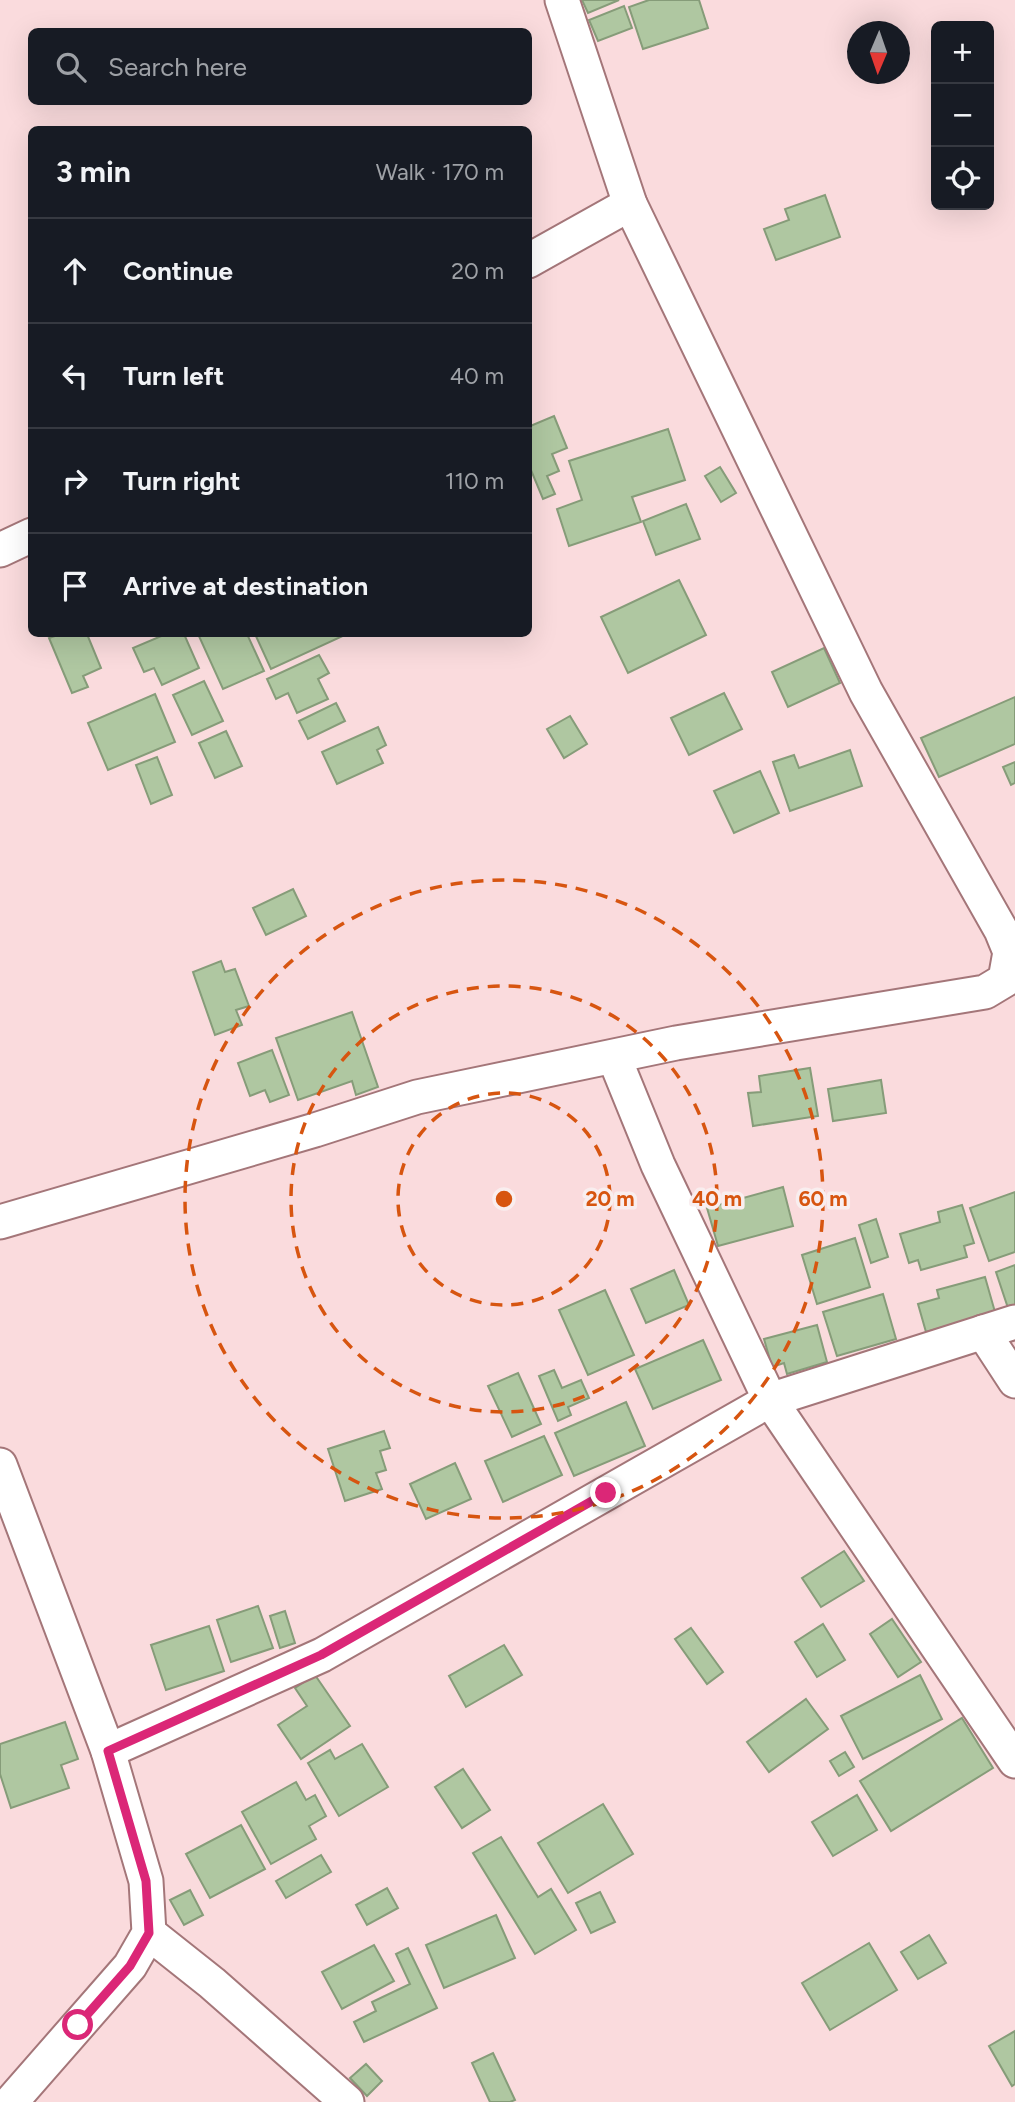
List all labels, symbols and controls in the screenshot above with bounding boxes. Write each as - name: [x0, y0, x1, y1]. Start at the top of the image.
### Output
- north arrow: [847, 21, 910, 84]
- map controls: [931, 21, 994, 210]
- button: +: [931, 21, 994, 84]
- search box: [28, 28, 532, 105]
- icon: search: [52, 48, 90, 86]
- text: Search here: [108, 51, 247, 83]
- button: −: [931, 84, 994, 147]
- button: locate: [931, 147, 994, 210]
- text: 3 min: [56, 153, 131, 190]
- text: Walk · 170 m: [376, 158, 504, 186]
- icon: ahead: [56, 252, 94, 290]
- text: Continue: [123, 255, 233, 287]
- text: 20 m: [451, 257, 504, 285]
- icon: left: [56, 357, 94, 395]
- text: Turn left: [123, 360, 224, 392]
- text: 40 m: [450, 362, 504, 390]
- icon: right: [56, 462, 94, 500]
- text: Turn right: [123, 465, 240, 497]
- text: 110 m: [445, 467, 504, 495]
- icon: arrive: [56, 567, 94, 605]
- text: Arrive at destination: [123, 570, 368, 602]
- text: 20 m: [585, 1186, 635, 1211]
- text: 40 m: [692, 1186, 742, 1211]
- text: 60 m: [798, 1186, 848, 1211]
- centre of rings: [492, 1187, 516, 1211]
- route end: [590, 1477, 621, 1508]
- route start: [62, 2009, 93, 2040]

